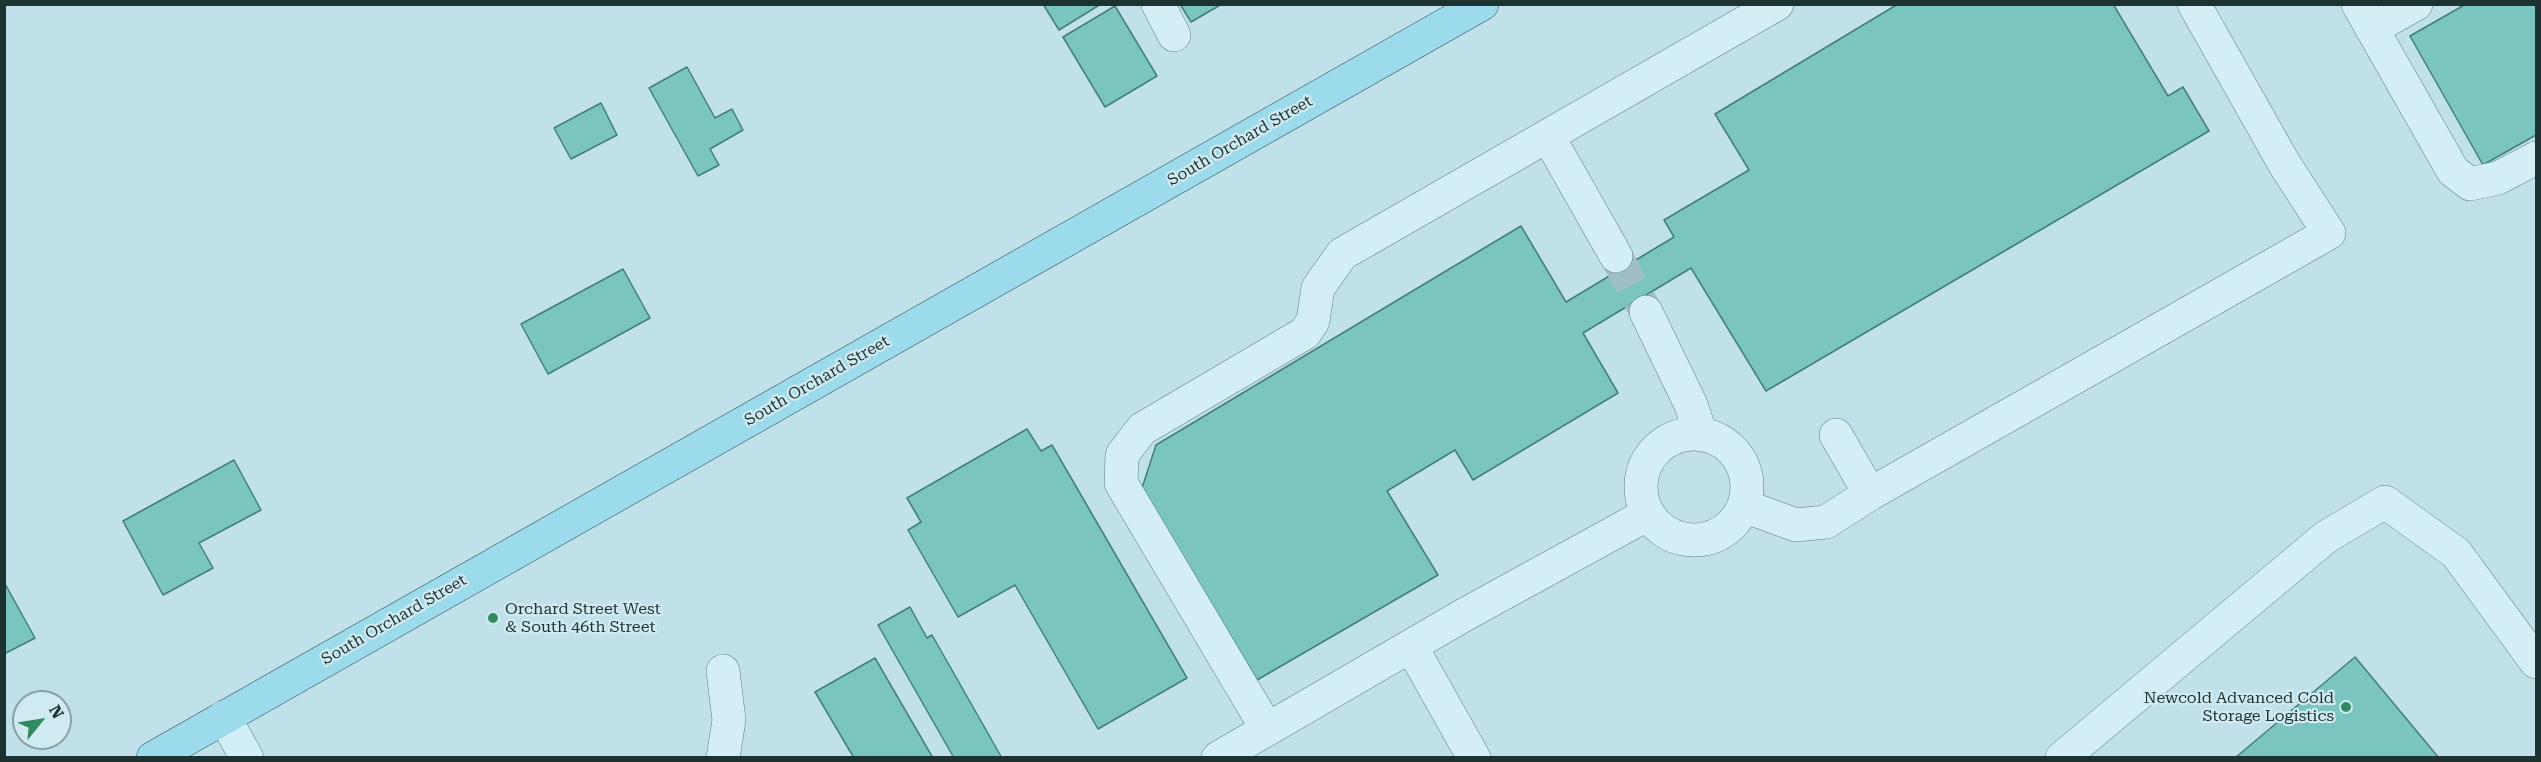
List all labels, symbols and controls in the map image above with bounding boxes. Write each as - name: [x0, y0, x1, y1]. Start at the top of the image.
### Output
- street label: South Orchard Street: [1164, 92, 1316, 190]
- street label: South Orchard Street: [741, 332, 893, 430]
- street label: South Orchard Street: [318, 571, 470, 669]
- place label: Orchard Street West & South 46th Street: [505, 599, 661, 637]
- marker: Orchard Street West & South 46th Street: [486, 611, 500, 625]
- place label: Newcold Advanced Cold Storage Logistics: [2144, 688, 2334, 726]
- north arrow: [12, 690, 72, 750]
- marker: Newcold Advanced Cold Storage Logistics: [2339, 700, 2353, 714]
- text: N: [45, 702, 68, 722]

